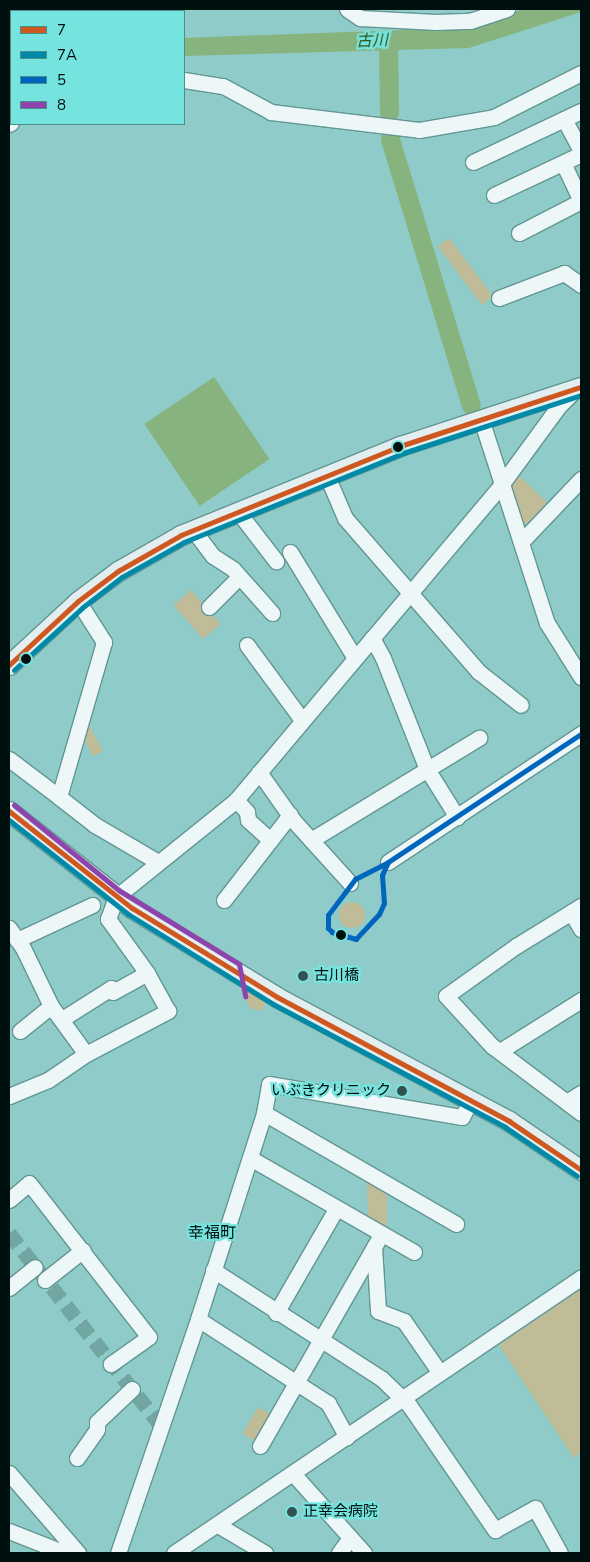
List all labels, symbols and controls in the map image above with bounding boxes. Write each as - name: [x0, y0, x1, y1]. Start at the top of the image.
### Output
- legend: [10, 10, 185, 125]
- text: 7: [57, 20, 66, 40]
- water label: 古川: [356, 31, 388, 51]
- text: 7A: [57, 45, 77, 65]
- text: 5: [57, 70, 66, 90]
- text: 8: [57, 95, 66, 115]
- unlabelled marker: [393, 442, 403, 452]
- unlabelled marker: [21, 654, 31, 664]
- unlabelled marker: [336, 930, 346, 940]
- place label: 古川橋: [314, 967, 359, 985]
- marker: 古川橋: [296, 969, 310, 983]
- place label: いぶきクリニック: [271, 1082, 391, 1100]
- marker: いぶきクリニック: [395, 1084, 409, 1098]
- district label: 幸福町: [188, 1223, 236, 1243]
- place label: 正幸会病院: [303, 1503, 378, 1521]
- marker: 正幸会病院: [285, 1505, 299, 1519]

